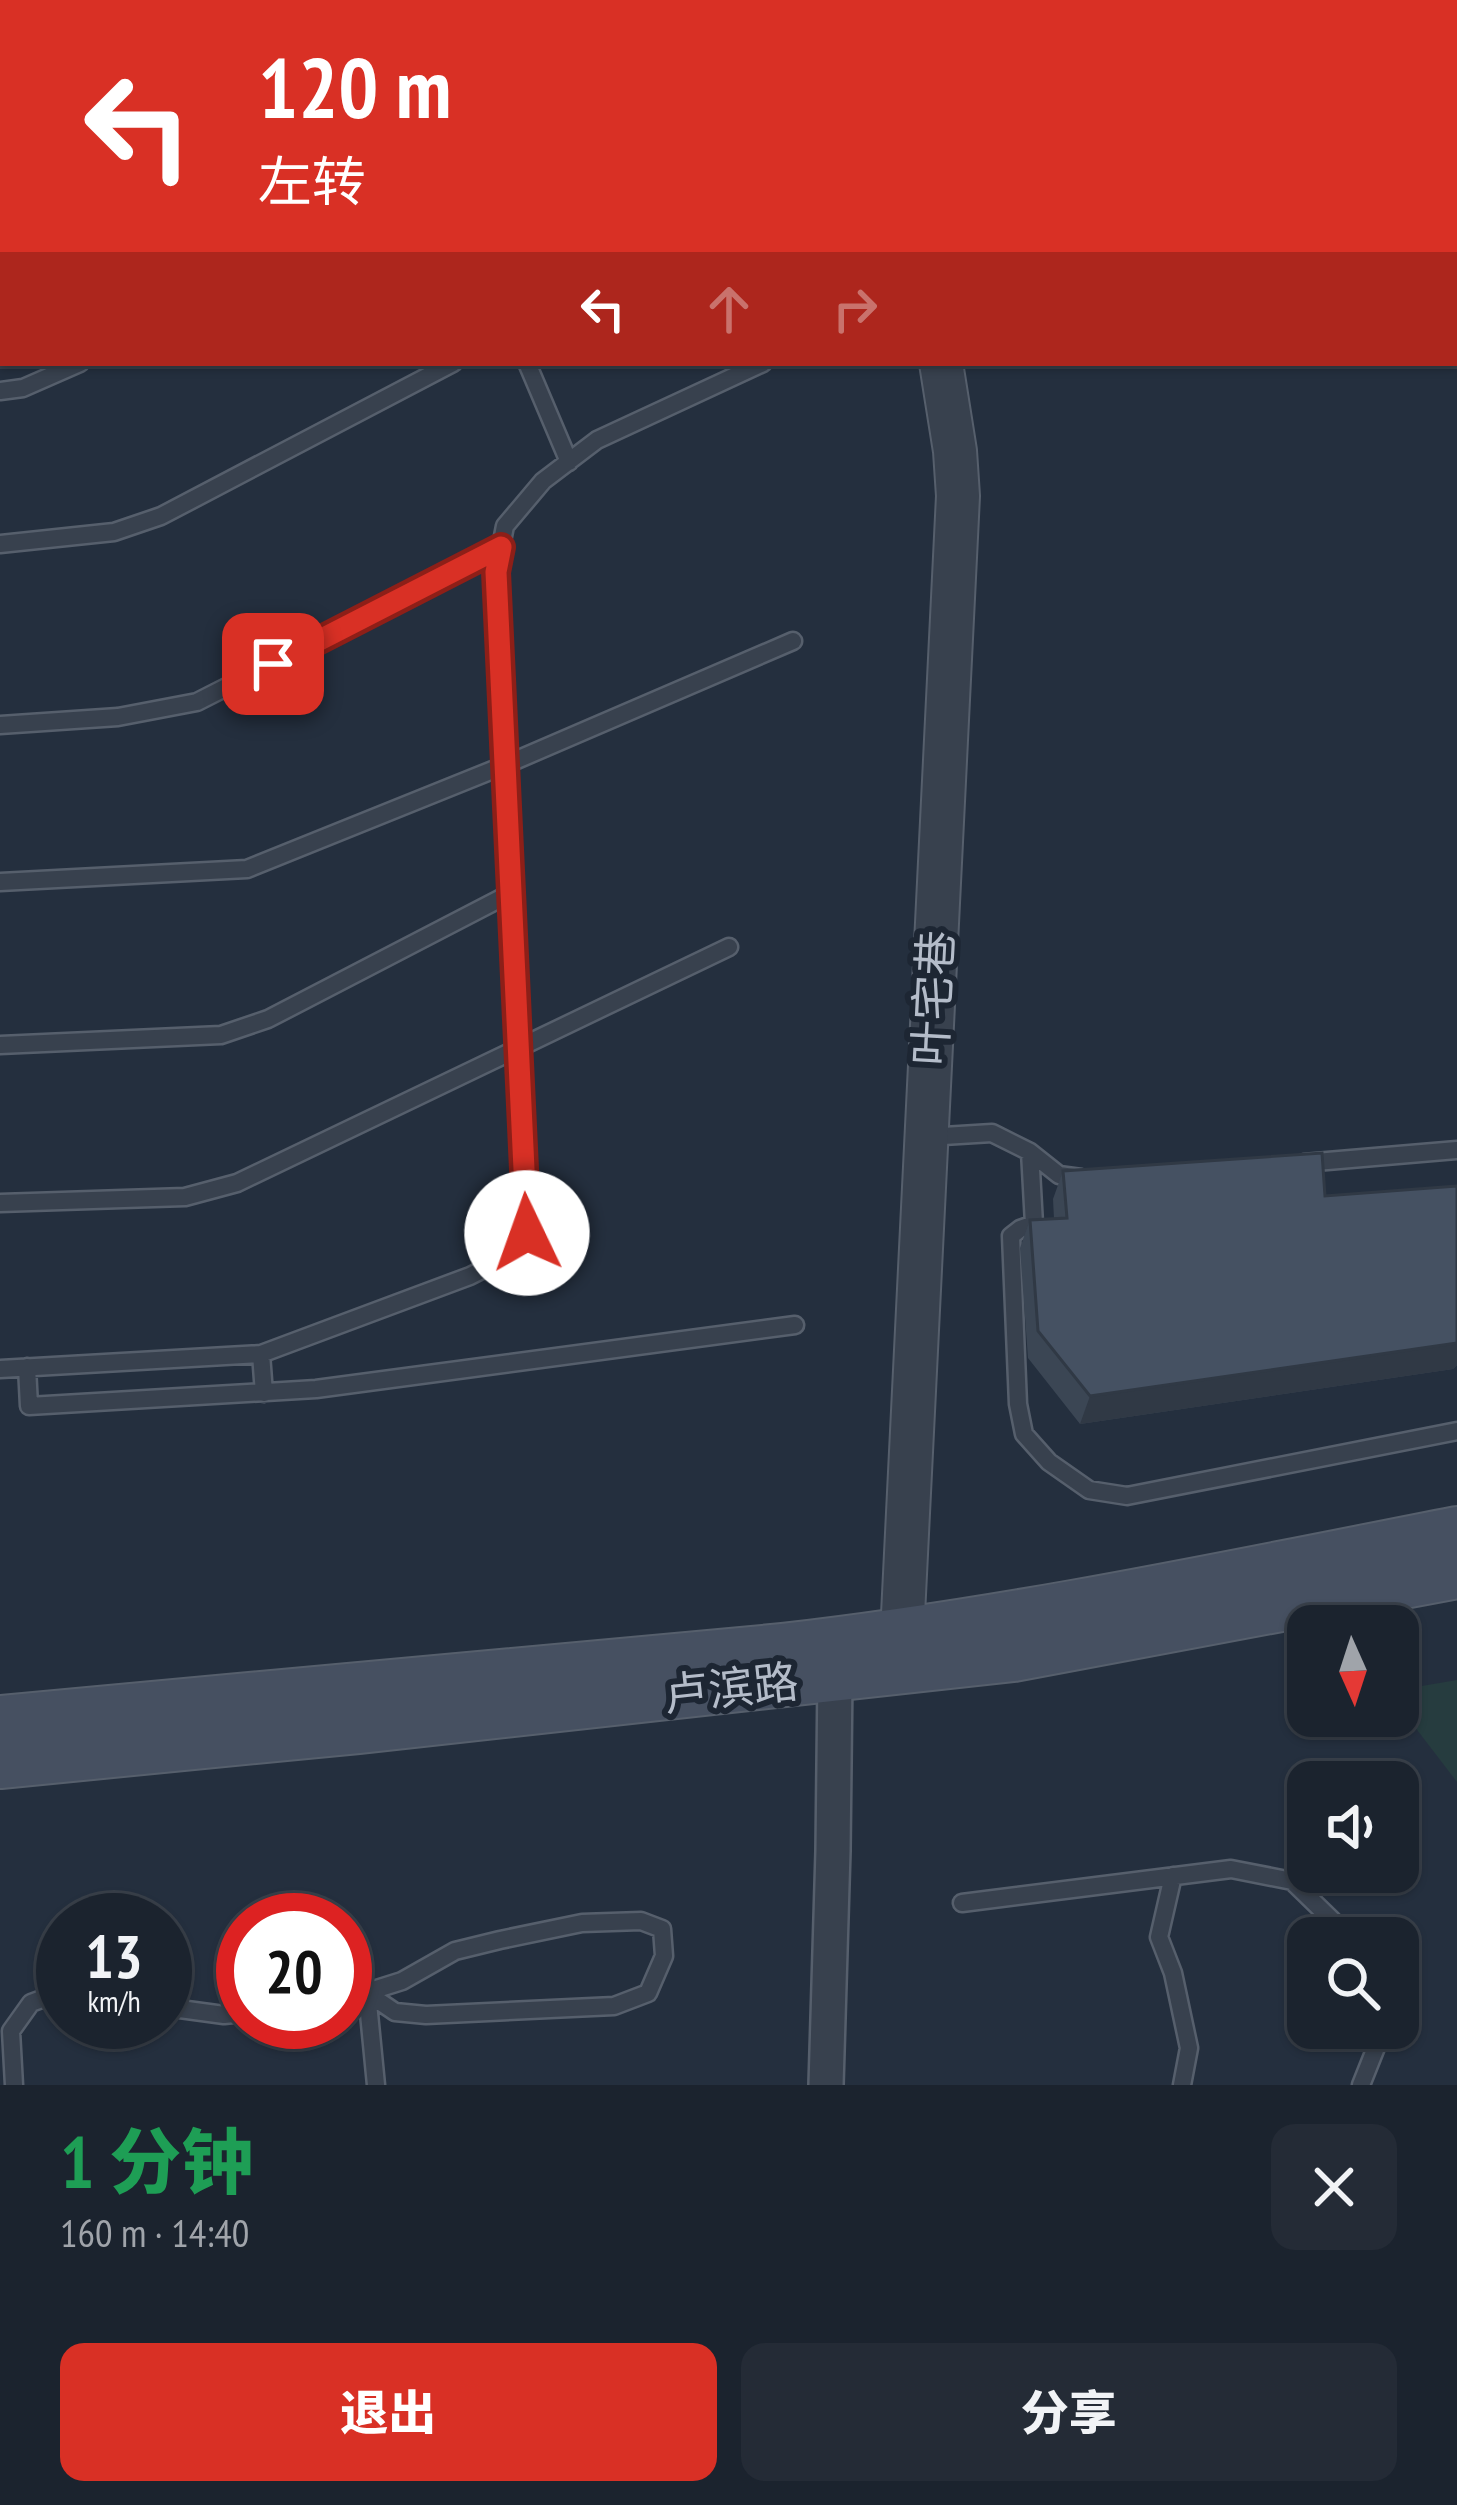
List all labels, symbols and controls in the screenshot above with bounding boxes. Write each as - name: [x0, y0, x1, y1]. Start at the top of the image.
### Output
- text: 120 m: [258, 32, 451, 141]
- icon: left: [60, 48, 216, 204]
- text: 左转: [258, 146, 366, 216]
- icon: left: [570, 276, 636, 342]
- icon: ahead: [696, 276, 762, 342]
- icon: right: [822, 276, 888, 342]
- pin: [222, 613, 324, 715]
- icon: arrive: [240, 631, 306, 697]
- street label: 叶宅巷: [900, 929, 964, 1067]
- position arrow: [464, 1170, 590, 1296]
- north arrow: [1287, 1605, 1419, 1737]
- map controls: [1287, 1605, 1419, 2049]
- street label: 卢滨路: [661, 1651, 801, 1723]
- button: sound: [1287, 1761, 1419, 1893]
- speed limit sign: 20: [216, 1893, 372, 2049]
- text: 13: [85, 1917, 143, 1995]
- button: search: [1287, 1917, 1419, 2049]
- text: km/h: [87, 1981, 141, 2020]
- text: 1 分钟: [60, 2115, 253, 2208]
- button: close: [1271, 2124, 1397, 2250]
- text: 160 m · 14:40: [60, 2207, 249, 2258]
- button: 退出: [60, 2343, 717, 2481]
- button: 分享: [741, 2343, 1397, 2481]

